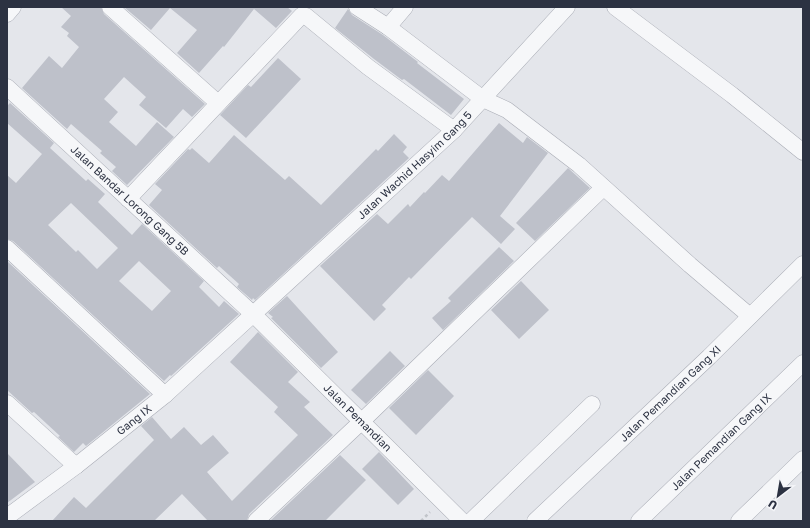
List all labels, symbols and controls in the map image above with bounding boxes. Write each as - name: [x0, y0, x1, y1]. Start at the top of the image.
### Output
- street label: Jalan Wachid Hasyim Gang 5: [354, 108, 474, 221]
- street label: Jalan Bandar Lorong Gang 5B: [68, 142, 192, 258]
- street label: Jalan Pemandian Gang XI: [617, 342, 723, 444]
- street label: Jalan Pemandian: [321, 381, 395, 454]
- street label: Jalan Pemandian Gang IX: [668, 390, 774, 493]
- street label: Gang IX: [114, 401, 154, 437]
- north arrow: [758, 476, 798, 516]
- text: U: [766, 497, 779, 513]

